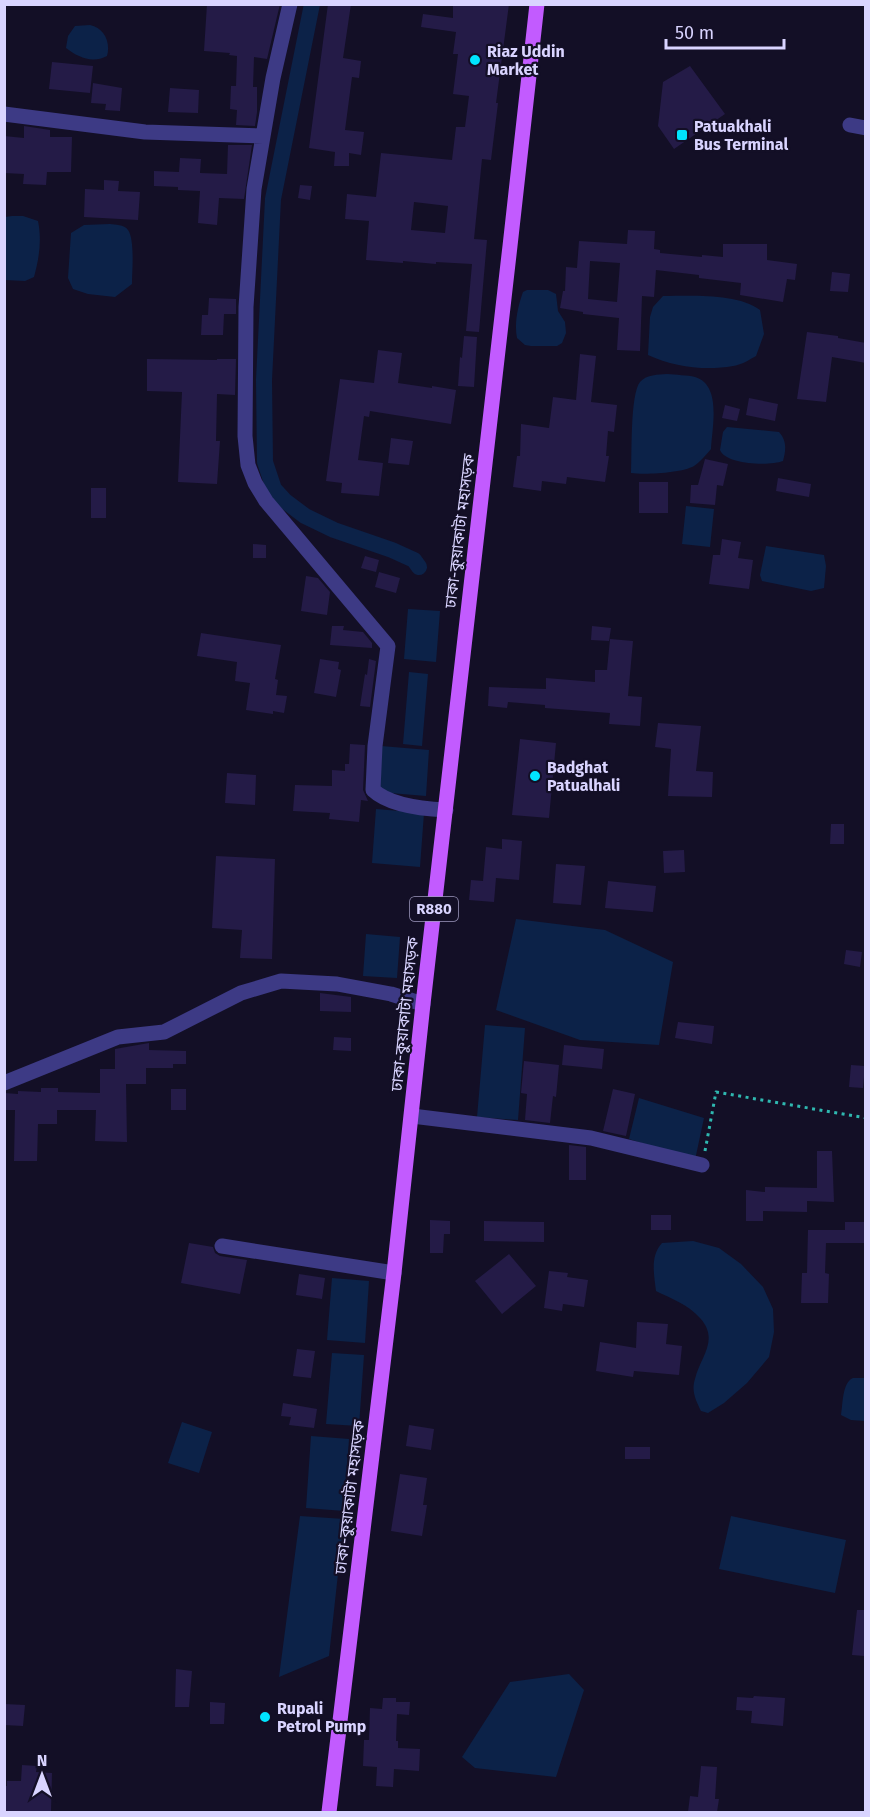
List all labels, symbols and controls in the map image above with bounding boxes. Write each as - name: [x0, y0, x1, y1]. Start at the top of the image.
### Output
- scale bar: [666, 12, 784, 50]
- text: 50 m: [675, 22, 714, 44]
- place label: Riaz Uddin Market: [487, 42, 565, 79]
- marker: Riaz Uddin Market: [468, 53, 482, 67]
- place label: Patuakhali Bus Terminal: [694, 117, 788, 154]
- marker: Patuakhali Bus Terminal: [675, 128, 689, 142]
- street label: ঢাকা-কুয়াকাটা মহাসড়ক: [440, 452, 479, 610]
- place label: Badghat Patualhali: [547, 758, 620, 795]
- marker: Badghat Patualhali: [528, 769, 542, 783]
- road number: R880: [410, 897, 458, 921]
- street label: ঢাকা-কুয়াকাটা মহাসড়ক: [387, 935, 422, 1093]
- street label: ঢাকা-কুয়াকাটা মহাসড়ক: [330, 1418, 369, 1576]
- place label: Rupali Petrol Pump: [277, 1699, 366, 1736]
- marker: Rupali Petrol Pump: [258, 1710, 272, 1724]
- north arrow: [12, 1745, 72, 1805]
- text: N: [37, 1751, 47, 1770]

